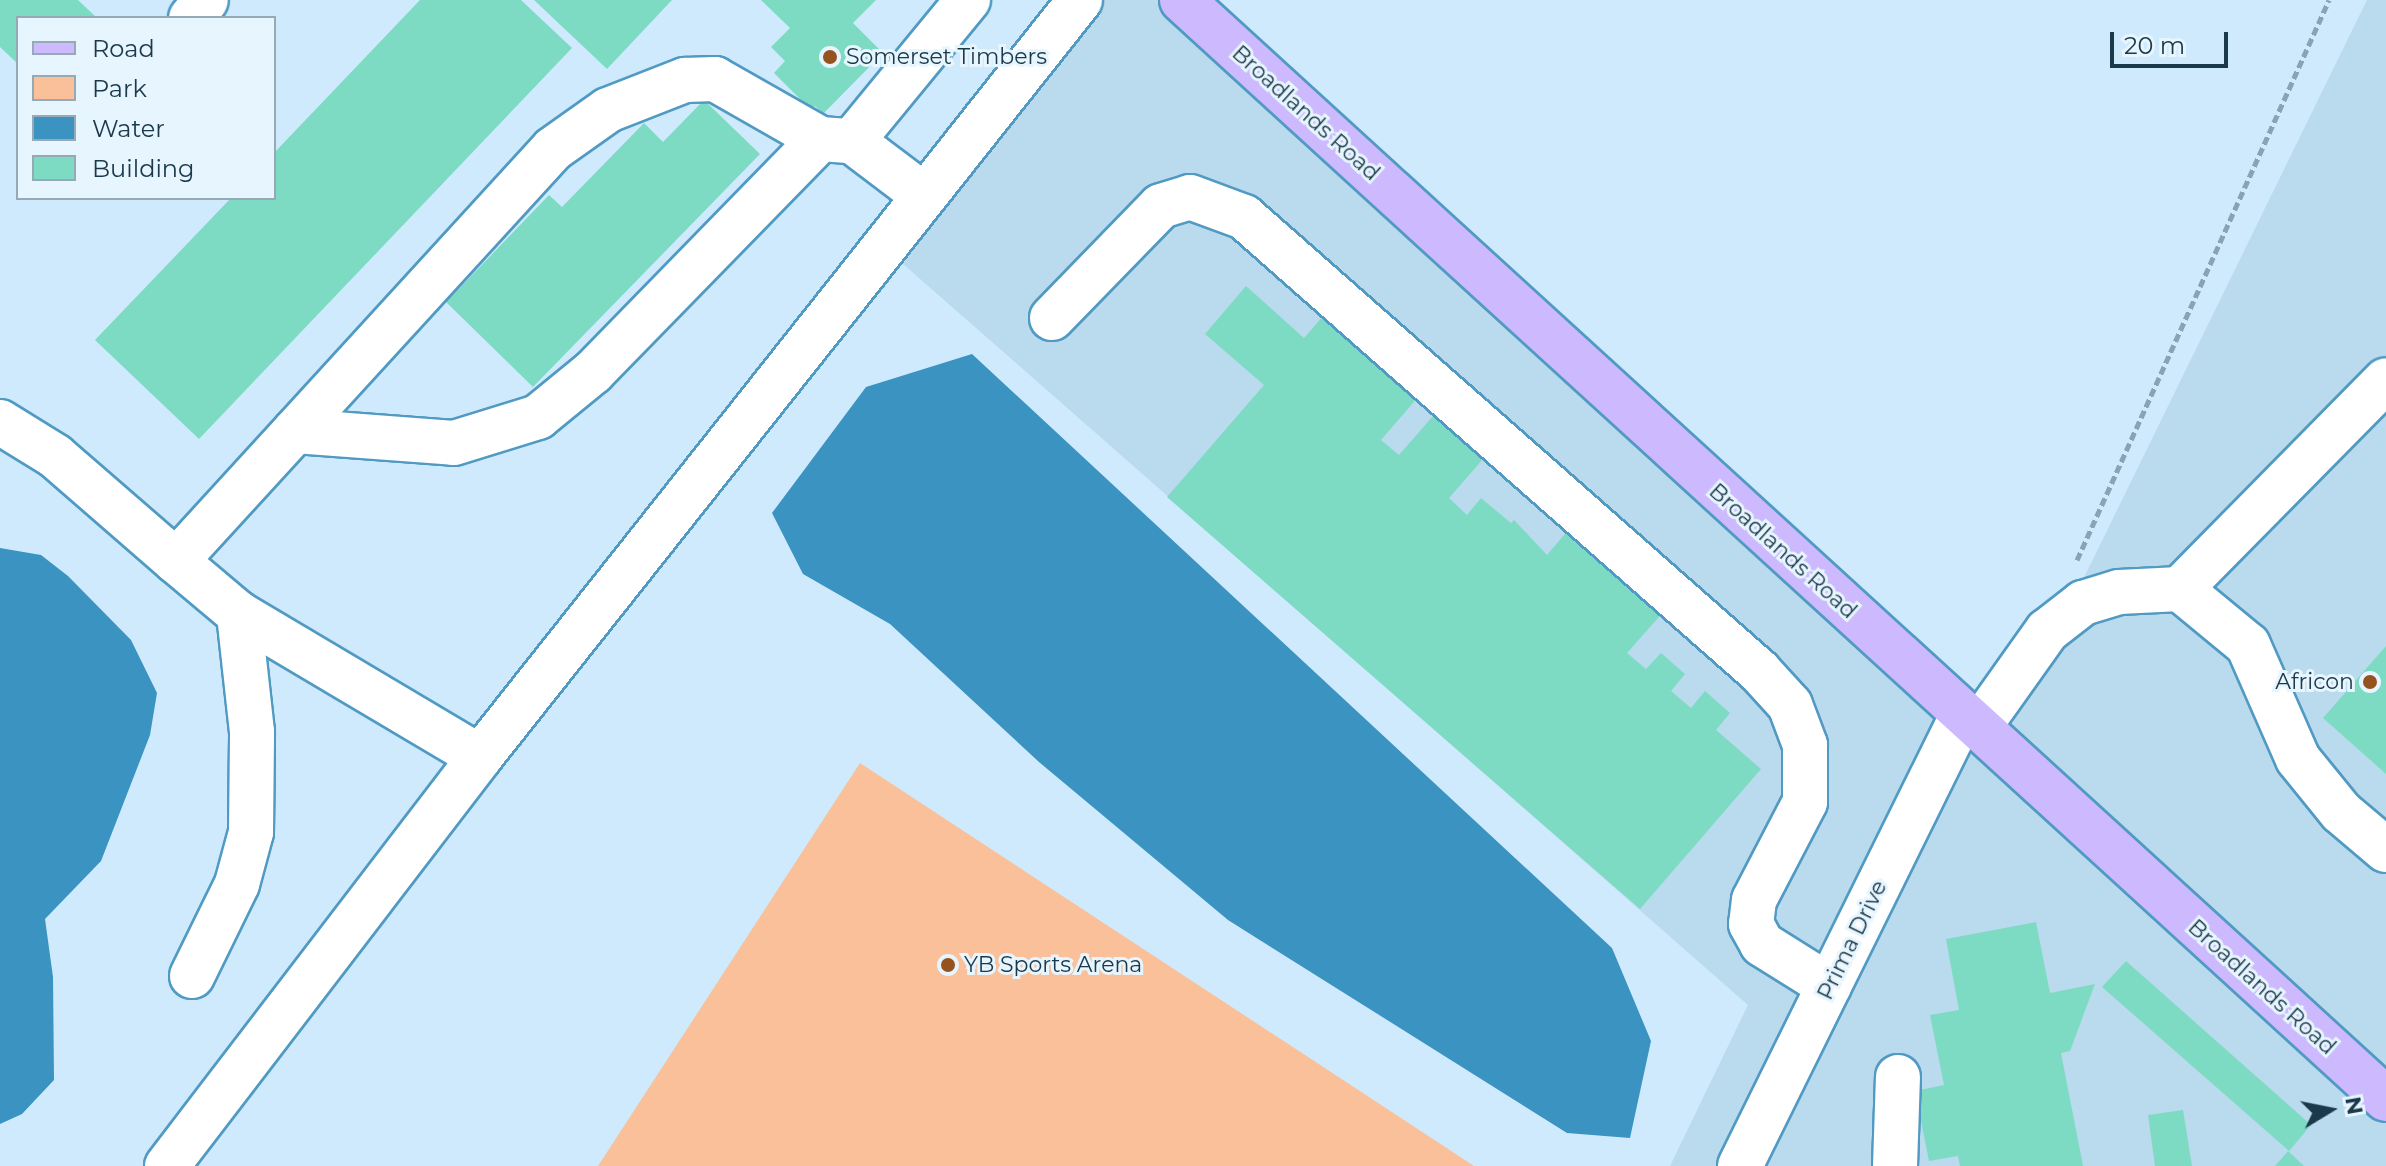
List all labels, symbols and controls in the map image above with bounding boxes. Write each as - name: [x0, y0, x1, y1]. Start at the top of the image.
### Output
- legend: [16, 16, 276, 200]
- scale bar: [2114, 16, 2232, 66]
- text: 20 m: [2124, 31, 2185, 60]
- text: Road: [92, 34, 155, 63]
- street label: Broadlands Road: [1227, 40, 1385, 186]
- place label: Somerset Timbers: [846, 44, 1047, 70]
- marker: Somerset Timbers: [821, 48, 839, 66]
- text: Park: [92, 74, 147, 103]
- text: Water: [92, 114, 165, 143]
- text: Building: [92, 154, 195, 183]
- street label: Broadlands Road: [1704, 478, 1862, 624]
- place label: Africon: [2275, 669, 2354, 695]
- marker: Africon: [2361, 673, 2379, 691]
- street label: Prima Drive: [1812, 876, 1892, 1004]
- street label: Broadlands Road: [2183, 914, 2341, 1060]
- place label: YB Sports Arena: [964, 952, 1142, 978]
- marker: YB Sports Arena: [939, 956, 957, 974]
- north arrow: [2290, 1070, 2370, 1150]
- text: N: [2339, 1095, 2369, 1117]

